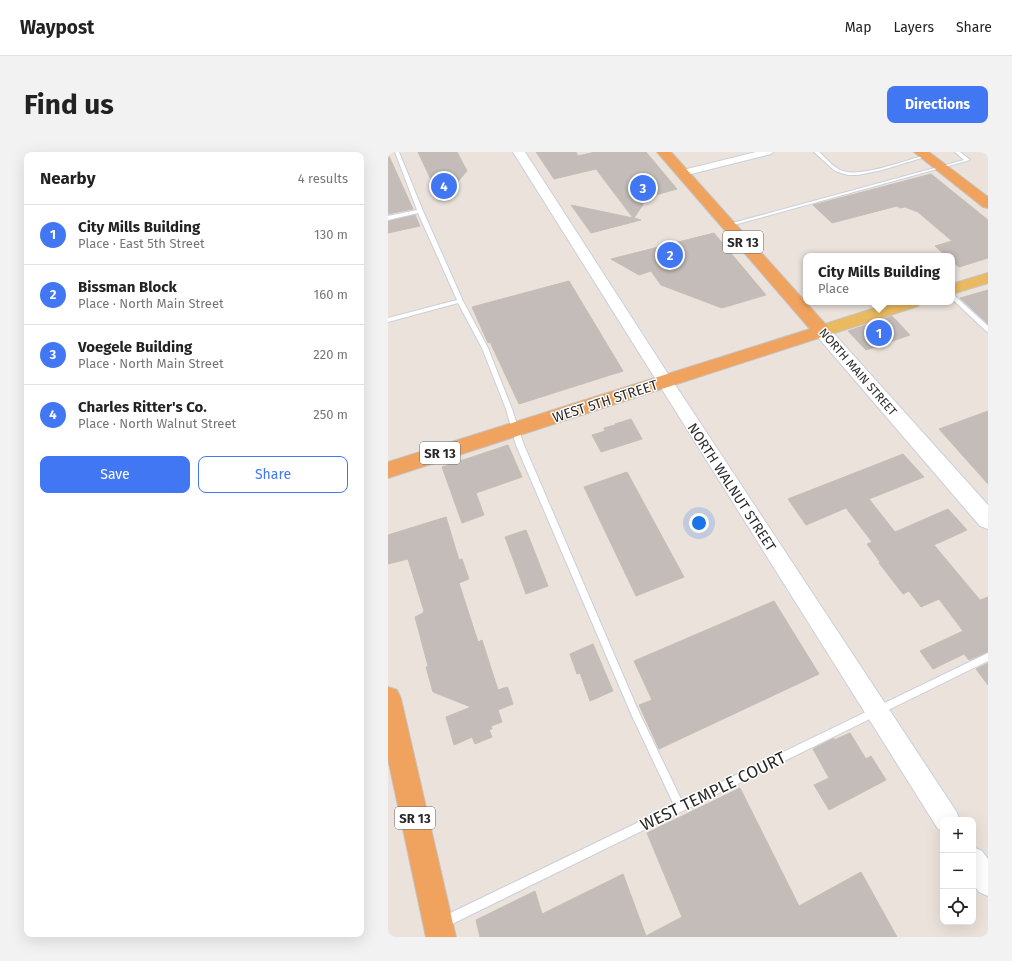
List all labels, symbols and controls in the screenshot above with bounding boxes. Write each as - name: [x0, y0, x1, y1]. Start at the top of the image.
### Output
- text: Waypost: [20, 16, 94, 39]
- text: Map: [845, 19, 871, 36]
- text: Layers: [893, 19, 934, 36]
- text: Share: [956, 19, 992, 36]
- button: Directions: [887, 86, 988, 123]
- text: Find us: [24, 88, 114, 121]
- text: Nearby: [40, 168, 95, 189]
- text: 4 results: [298, 171, 348, 186]
- pin: 4: [431, 171, 457, 201]
- pin: 3: [630, 173, 656, 203]
- text: City Mills Building: [78, 218, 200, 236]
- text: 1: [50, 227, 56, 242]
- text: 130 m: [314, 227, 348, 242]
- road number: SR 13: [723, 231, 763, 253]
- text: Place · East 5th Street: [78, 236, 205, 251]
- pin: 2: [657, 240, 683, 270]
- popup: [803, 253, 955, 305]
- text: City Mills Building: [818, 263, 940, 281]
- text: Bissman Block: [78, 278, 177, 296]
- text: Place: [818, 281, 849, 296]
- text: 2: [50, 287, 56, 302]
- text: 160 m: [314, 287, 348, 302]
- text: Place · North Main Street: [78, 296, 224, 311]
- pin: 1: [866, 318, 892, 348]
- street label: NORTH MAIN STREET: [816, 326, 900, 419]
- text: Voegele Building: [78, 338, 192, 356]
- text: 3: [50, 347, 56, 362]
- text: 220 m: [313, 347, 348, 362]
- text: Place · North Main Street: [78, 356, 224, 371]
- street label: WEST 5TH STREET: [551, 376, 661, 426]
- text: Charles Ritter's Co.: [78, 398, 207, 416]
- text: 4: [49, 407, 57, 422]
- text: 250 m: [313, 407, 348, 422]
- text: Place · North Walnut Street: [78, 416, 236, 431]
- street label: NORTH WALNUT STREET: [684, 420, 780, 555]
- road number: SR 13: [420, 442, 460, 464]
- button: Save: [40, 456, 190, 493]
- button: Share: [198, 456, 348, 493]
- your location: [689, 513, 709, 533]
- street label: WEST TEMPLE COURT: [637, 747, 790, 836]
- road number: SR 13: [395, 807, 435, 829]
- map controls: [940, 817, 976, 925]
- button: +: [940, 817, 976, 853]
- button: −: [940, 853, 976, 889]
- button: locate: [940, 889, 976, 925]

